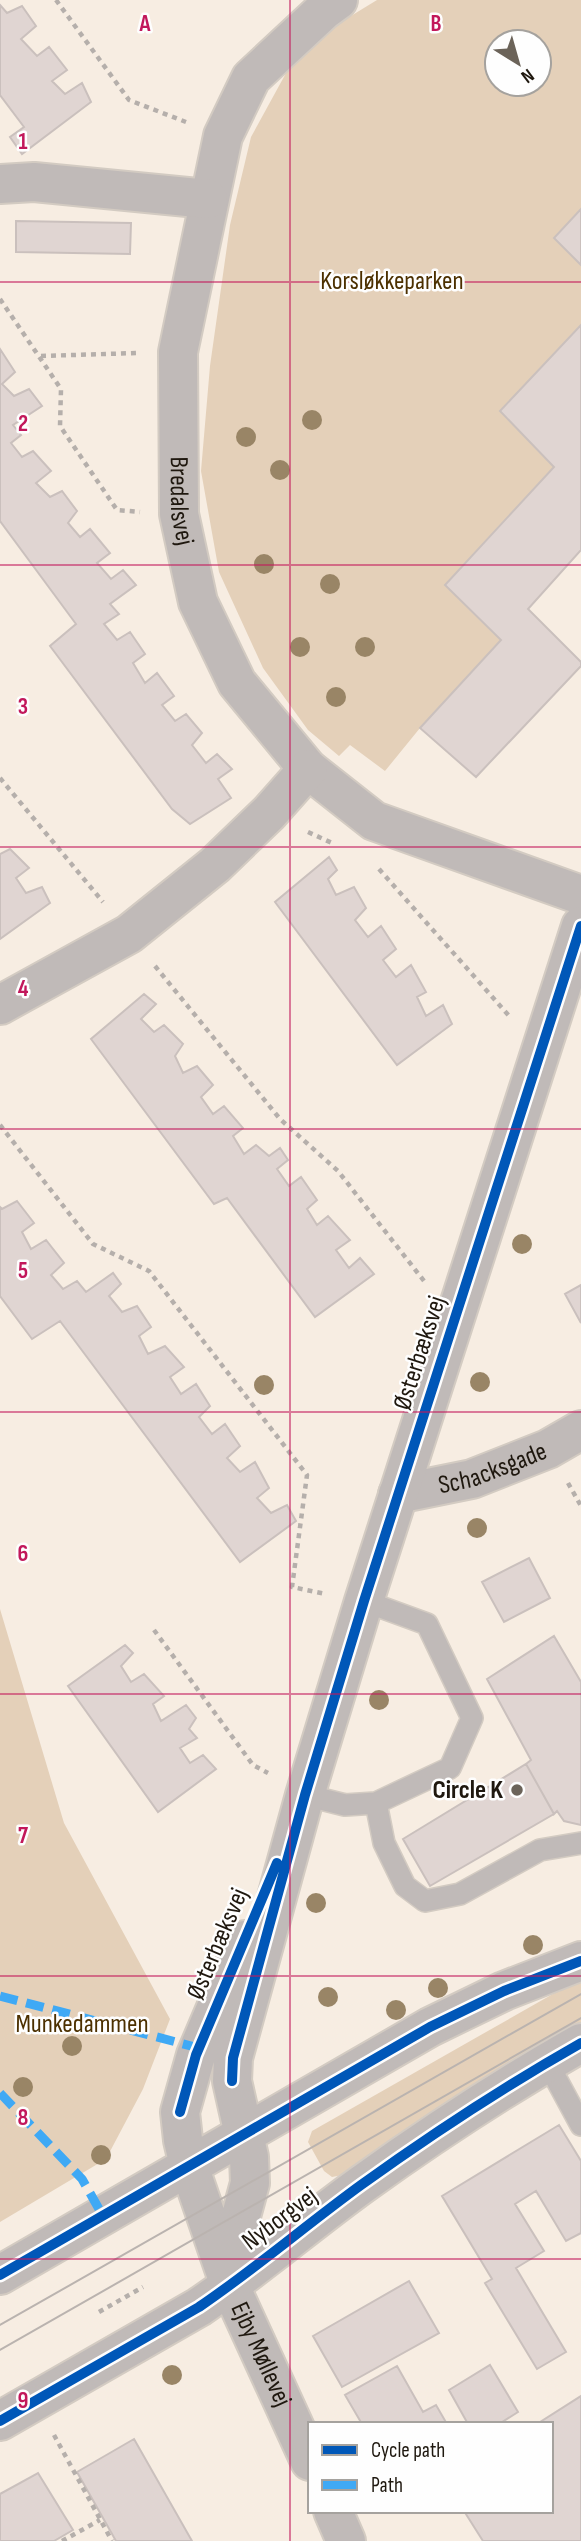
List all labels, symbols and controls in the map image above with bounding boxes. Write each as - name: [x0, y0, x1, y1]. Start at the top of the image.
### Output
- text: A: [139, 10, 152, 38]
- text: B: [431, 10, 442, 38]
- north arrow: [483, 28, 553, 98]
- text: N: [516, 63, 538, 88]
- text: 1: [18, 128, 28, 156]
- park label: Korsløkkeparken: [320, 266, 464, 297]
- text: 2: [18, 410, 28, 438]
- street label: Bredalsvej: [163, 456, 201, 548]
- text: 3: [18, 693, 28, 721]
- text: 4: [18, 975, 29, 1003]
- text: 5: [18, 1257, 28, 1285]
- street label: Østerbæksvej: [387, 1292, 453, 1414]
- street label: Schacksgade: [435, 1436, 551, 1501]
- text: 6: [18, 1540, 28, 1568]
- place label: Circle K: [432, 1775, 503, 1806]
- marker: Circle K: [509, 1782, 525, 1798]
- text: 7: [18, 1822, 28, 1850]
- street label: Østerbæksvej: [181, 1884, 255, 2004]
- park label: Munkedammen: [15, 2009, 149, 2040]
- text: 8: [18, 2104, 29, 2132]
- street label: Nyborgvej: [236, 2181, 324, 2257]
- street label: Ejby Møllevej: [224, 2297, 298, 2411]
- text: 9: [18, 2387, 28, 2415]
- legend: [308, 2422, 553, 2513]
- text: Cycle path: [371, 2438, 445, 2463]
- text: Path: [371, 2473, 403, 2498]

